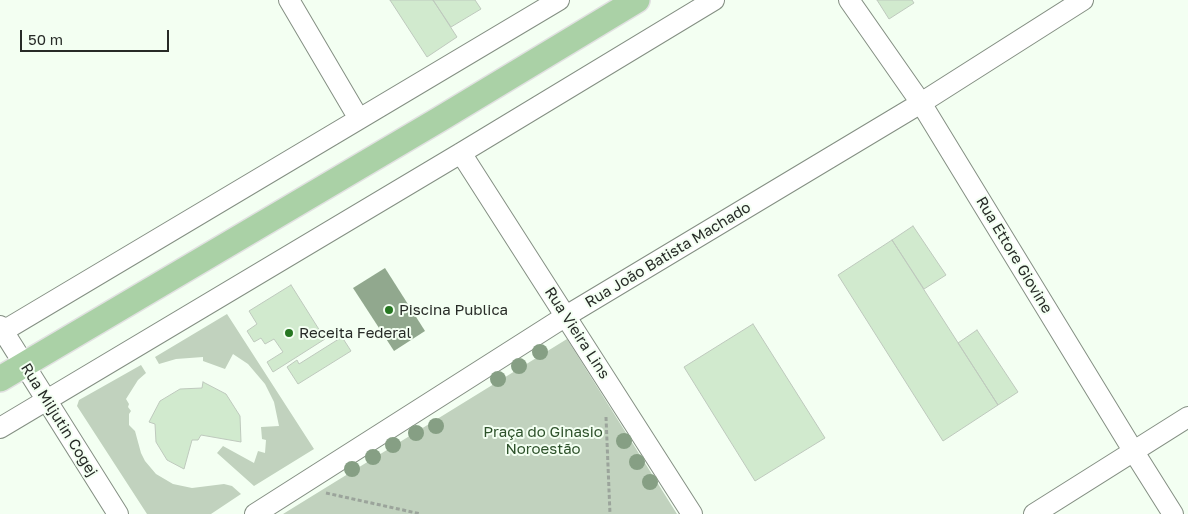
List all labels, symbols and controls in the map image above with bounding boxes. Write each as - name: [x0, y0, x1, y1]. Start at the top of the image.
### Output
- scale bar: [22, 20, 171, 52]
- text: 50 m: [28, 30, 63, 48]
- street label: Rua Ettore Giovine: [972, 193, 1056, 317]
- street label: Rua João Batista Machado: [582, 198, 754, 312]
- street label: Rua Vieira Lins: [541, 284, 613, 382]
- place label: Piscina Publica: [399, 301, 508, 319]
- marker: Piscina Publica: [383, 304, 395, 316]
- place label: Receita Federal: [299, 324, 411, 342]
- marker: Receita Federal: [283, 327, 295, 339]
- street label: Rua Miljutin Cogej: [17, 360, 101, 480]
- park label: Praça do Ginasio Noroestão: [483, 423, 603, 458]

